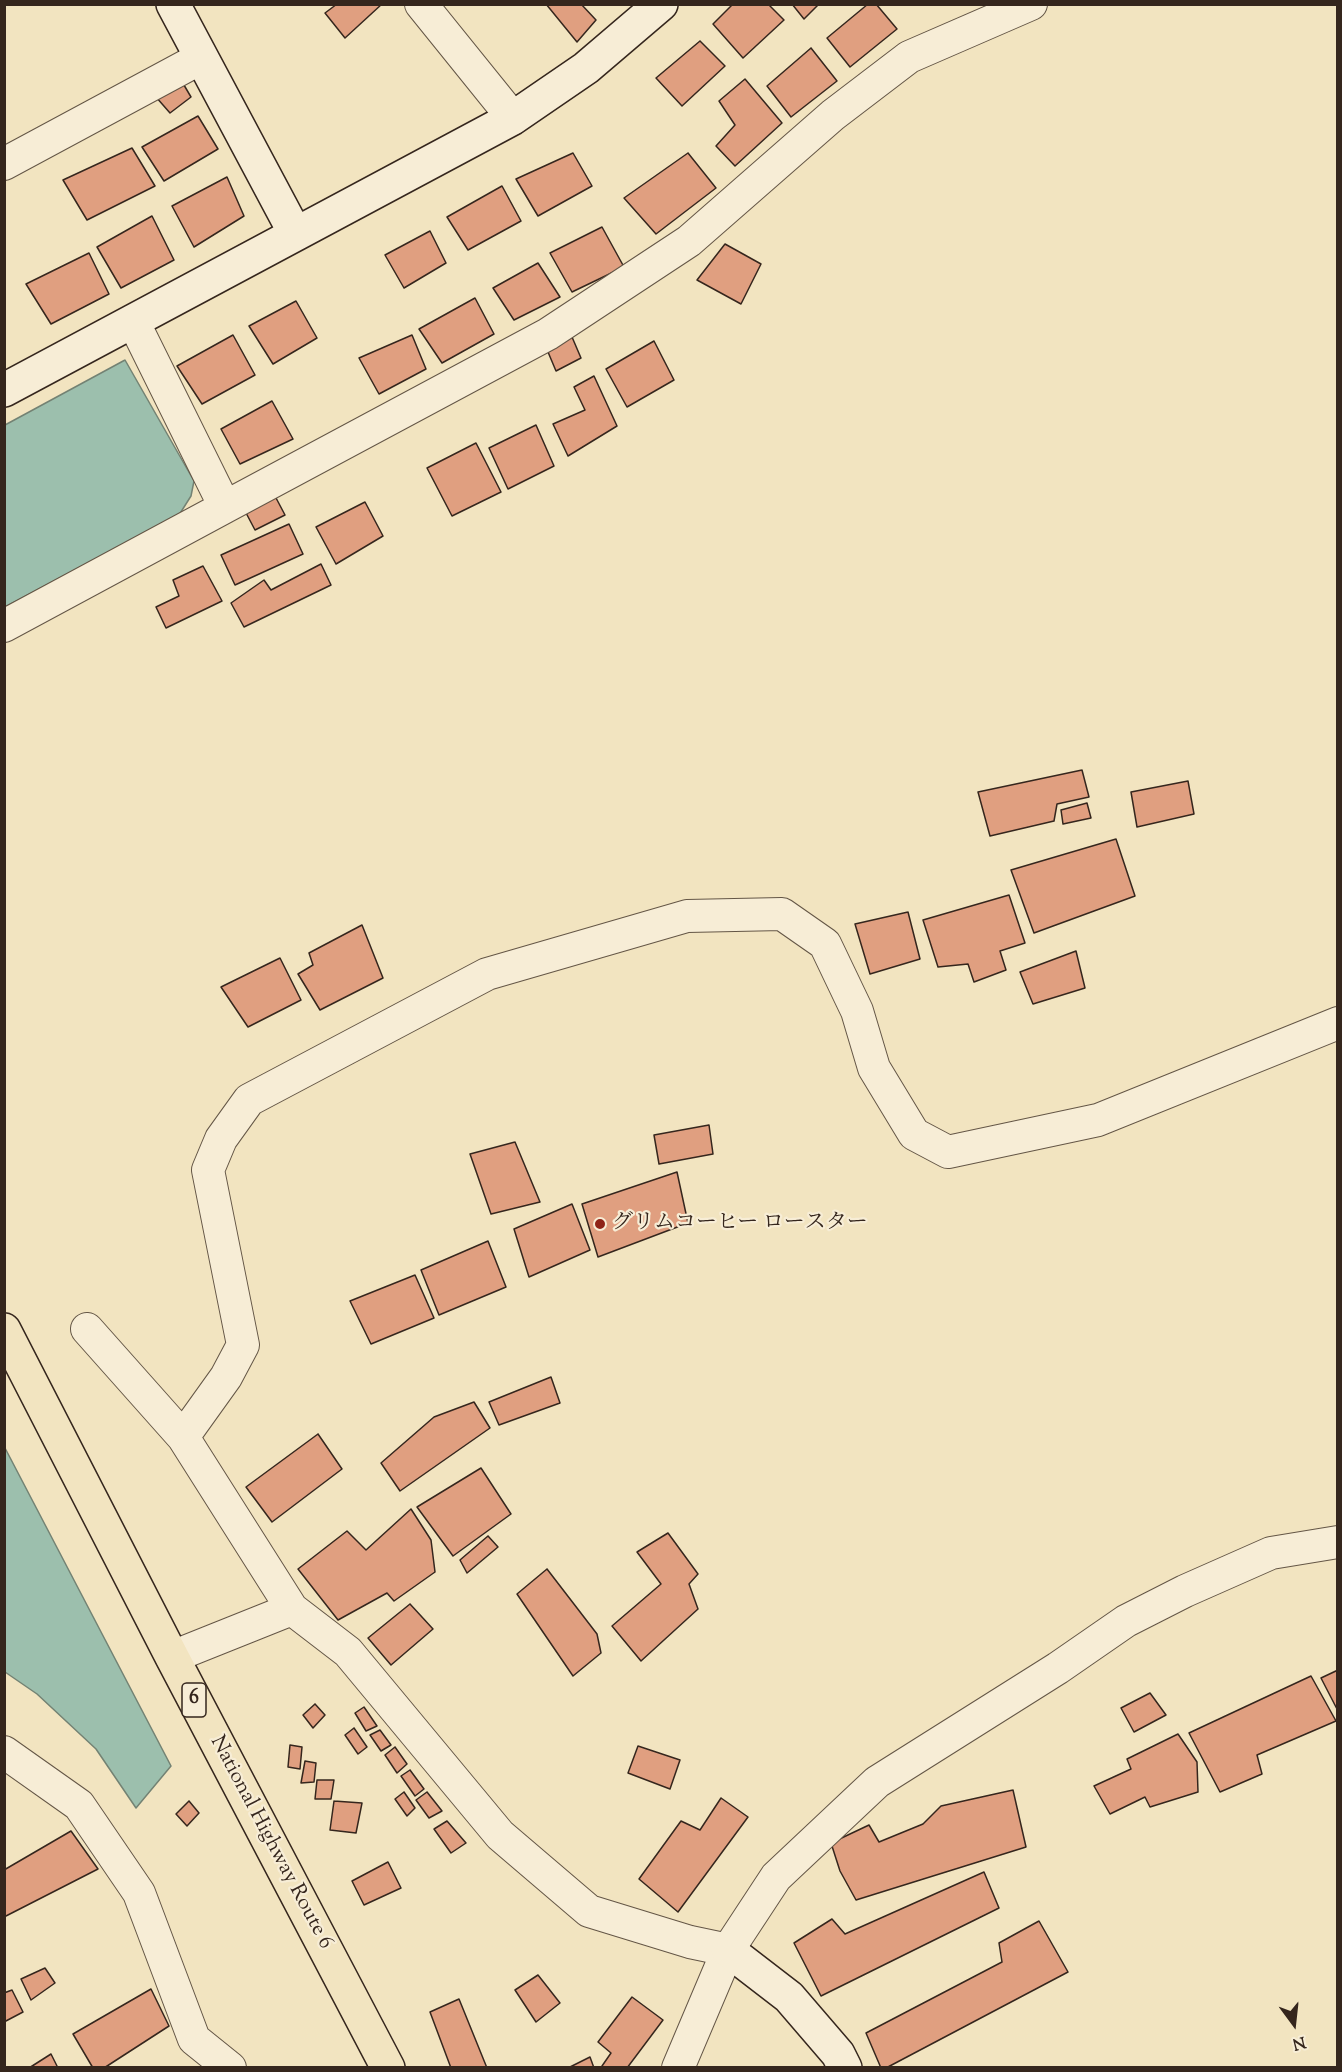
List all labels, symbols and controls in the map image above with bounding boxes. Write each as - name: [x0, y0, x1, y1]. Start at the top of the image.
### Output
- place label: グリムコーヒー ロースター: [612, 1211, 868, 1237]
- marker: グリムコーヒー ロースター: [593, 1217, 607, 1231]
- road number: 6: [182, 1683, 206, 1717]
- street label: National Highway Route 6: [203, 1732, 337, 1954]
- north arrow: [1264, 1994, 1324, 2054]
- text: N: [1290, 2029, 1308, 2055]

